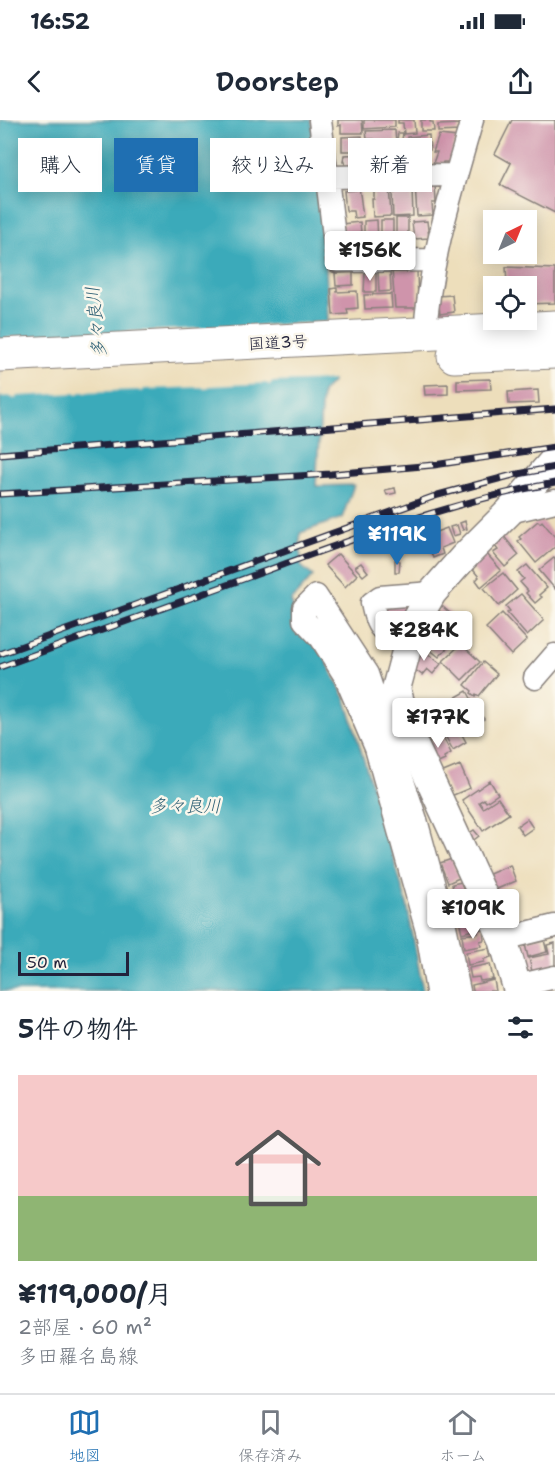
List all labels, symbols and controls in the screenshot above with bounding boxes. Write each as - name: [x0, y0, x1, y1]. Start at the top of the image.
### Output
- text: 16:52: [30, 7, 90, 36]
- text: Doorstep: [216, 63, 339, 100]
- icon: back: [18, 65, 51, 98]
- icon: share: [504, 65, 537, 98]
- chip: 購入: [18, 138, 102, 192]
- chip: 賃貸: [114, 138, 198, 192]
- chip: 絞り込み: [210, 138, 336, 192]
- chip: 新着: [348, 138, 432, 192]
- north arrow: [483, 210, 537, 264]
- map controls: [483, 210, 537, 330]
- pin: ¥156K: [328, 231, 412, 282]
- text: ¥156K: [339, 237, 401, 263]
- button: locate: [483, 276, 537, 330]
- water label: 多々良川: [80, 285, 112, 359]
- street label: 国道3号: [248, 330, 308, 355]
- pin: ¥119K: [355, 515, 439, 566]
- text: ¥119K: [368, 521, 426, 547]
- pin: ¥284K: [382, 611, 466, 662]
- text: ¥284K: [389, 617, 459, 643]
- pin: ¥177K: [396, 698, 480, 749]
- text: ¥177K: [406, 704, 470, 730]
- water label: 多々良川: [149, 794, 221, 818]
- pin: ¥109K: [431, 889, 515, 940]
- text: ¥109K: [441, 895, 505, 921]
- scale bar: [18, 949, 129, 976]
- text: 50 m: [27, 952, 67, 973]
- text: 5件の物件: [18, 1011, 138, 1046]
- icon: filters: [504, 1011, 537, 1044]
- icon: home: [224, 1114, 332, 1222]
- text: ¥119,000/月: [18, 1276, 173, 1311]
- text: 2部屋 · 60 m²: [18, 1314, 152, 1340]
- text: 多田羅名島線: [18, 1343, 138, 1369]
- tab: 地図: [68, 1406, 101, 1466]
- tab: 保存済み: [238, 1406, 302, 1466]
- tab: ホーム: [439, 1406, 487, 1466]

